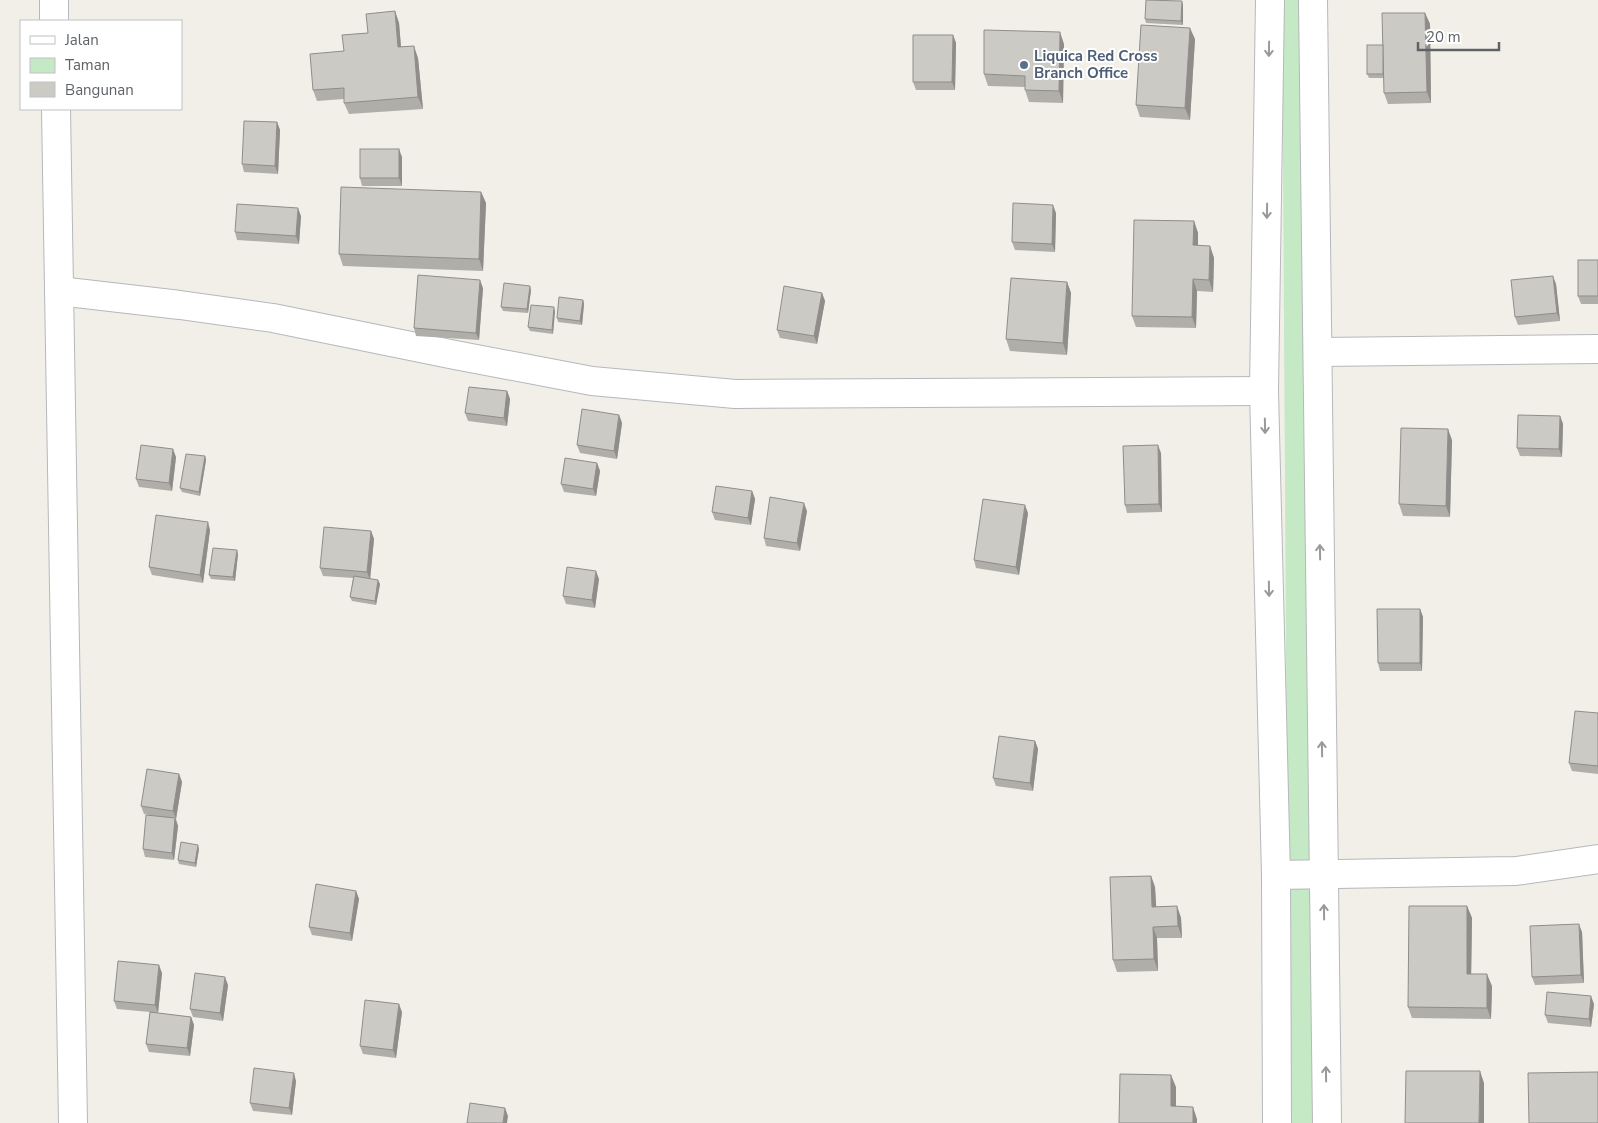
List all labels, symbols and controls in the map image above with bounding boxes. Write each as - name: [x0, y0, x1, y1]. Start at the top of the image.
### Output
- legend: [20, 20, 182, 110]
- scale bar: [1418, 20, 1499, 52]
- text: 20 m: [1426, 27, 1461, 47]
- text: Jalan: [64, 30, 99, 50]
- one-way arrow: [1264, 40, 1274, 56]
- place label: Liquica Red Cross Branch Office: [1034, 46, 1158, 83]
- text: Taman: [65, 55, 110, 75]
- marker: Liquica Red Cross Branch Office: [1018, 59, 1030, 71]
- text: Bangunan: [65, 80, 134, 100]
- one-way arrow: [1262, 202, 1272, 219]
- one-way arrow: [1260, 418, 1269, 434]
- one-way arrow: [1315, 544, 1325, 560]
- one-way arrow: [1264, 580, 1274, 596]
- one-way arrow: [1318, 742, 1327, 758]
- one-way arrow: [1319, 904, 1329, 920]
- one-way arrow: [1322, 1067, 1331, 1083]

